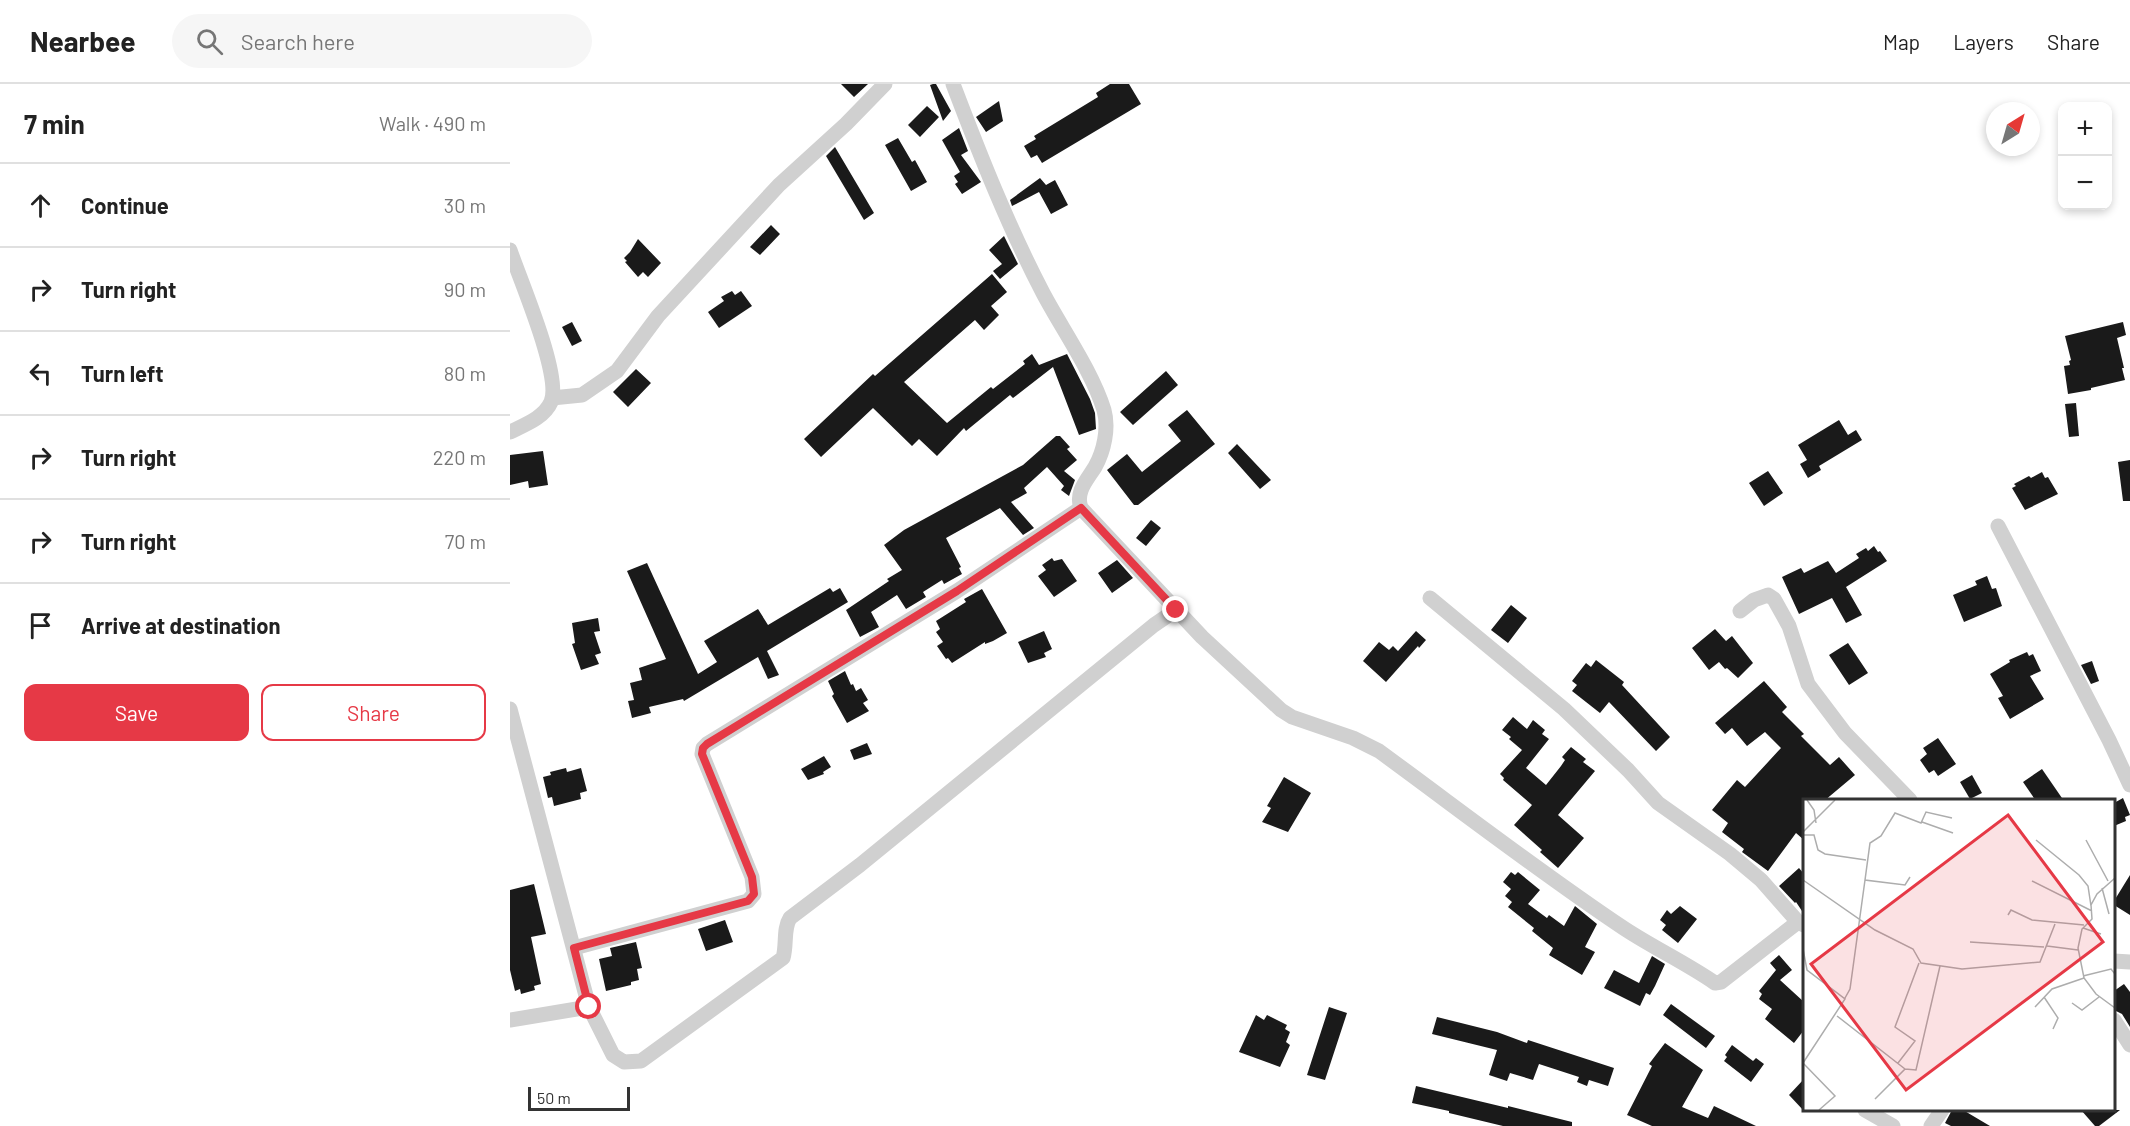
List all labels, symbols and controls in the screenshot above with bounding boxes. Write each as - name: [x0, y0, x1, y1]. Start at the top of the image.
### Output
- search box: [172, 14, 592, 68]
- text: Nearbee: [30, 24, 136, 58]
- icon: search: [193, 25, 226, 58]
- text: Search here: [241, 28, 355, 54]
- text: Map: [1883, 29, 1920, 54]
- text: Layers: [1953, 29, 2014, 54]
- text: Share: [2047, 29, 2100, 54]
- north arrow: [1986, 102, 2040, 156]
- map controls: [2058, 102, 2112, 210]
- button: +: [2058, 102, 2112, 156]
- text: 7 min: [24, 108, 85, 139]
- text: Walk · 490 m: [379, 111, 486, 135]
- button: −: [2058, 156, 2112, 210]
- icon: ahead: [24, 189, 57, 222]
- text: Continue: [81, 192, 169, 218]
- text: 30 m: [444, 193, 486, 217]
- icon: right: [24, 273, 57, 306]
- text: Turn right: [81, 276, 176, 302]
- text: 90 m: [444, 277, 486, 301]
- icon: left: [24, 357, 57, 390]
- text: Turn left: [81, 360, 164, 386]
- text: 80 m: [444, 361, 486, 385]
- icon: right: [24, 441, 57, 474]
- text: Turn right: [81, 444, 176, 470]
- text: 220 m: [433, 445, 486, 469]
- icon: right: [24, 525, 57, 558]
- text: Turn right: [81, 528, 176, 554]
- text: 70 m: [445, 529, 486, 553]
- route end: [1162, 596, 1188, 622]
- icon: arrive: [24, 609, 57, 642]
- text: Arrive at destination: [81, 612, 280, 638]
- button: Save: [24, 684, 249, 741]
- button: Share: [261, 684, 486, 741]
- inset map: [1803, 799, 2115, 1111]
- route start: [575, 993, 601, 1019]
- scale bar: [528, 1084, 630, 1112]
- text: 50 m: [537, 1088, 571, 1107]

